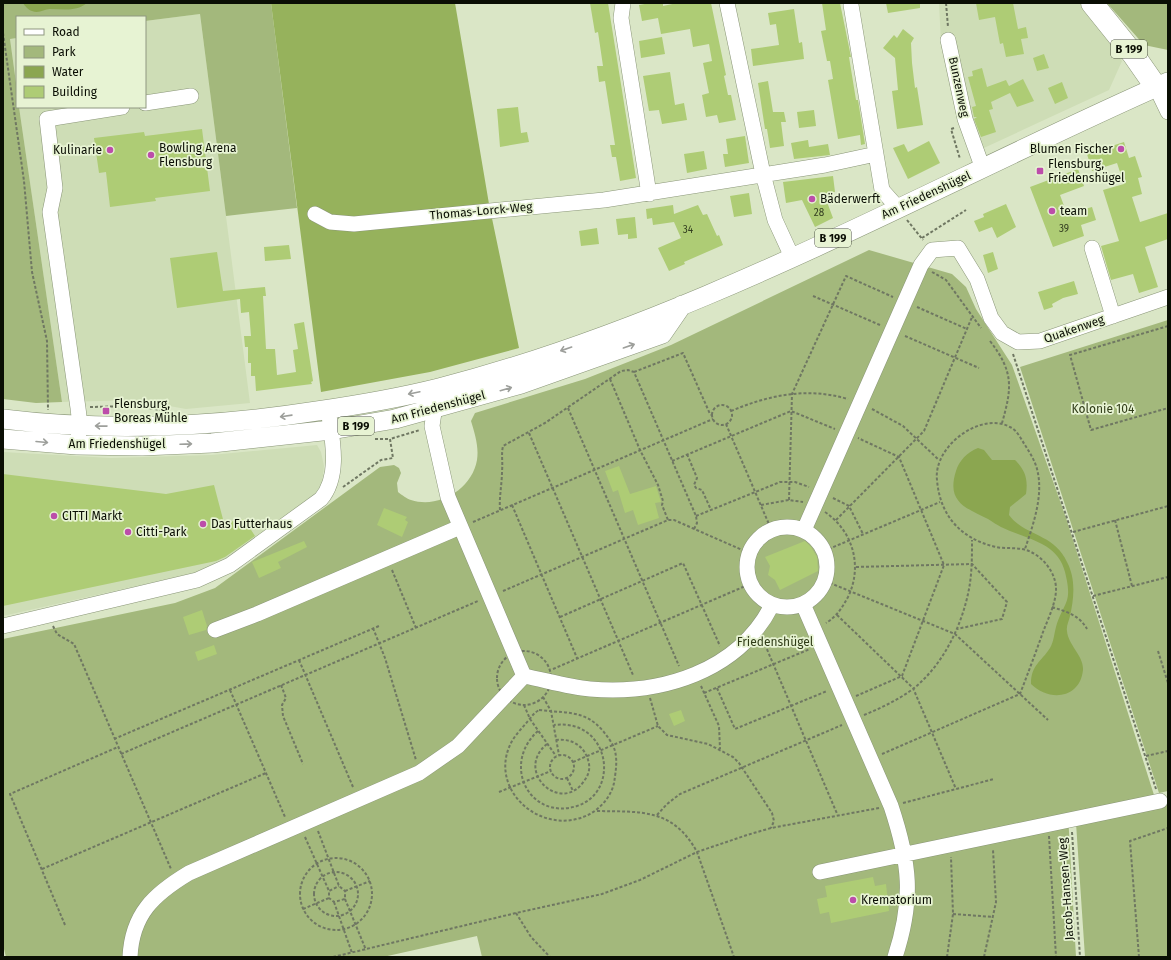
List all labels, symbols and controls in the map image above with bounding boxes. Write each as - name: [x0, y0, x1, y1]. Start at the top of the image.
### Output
- legend: [16, 16, 146, 108]
- text: Road: [52, 25, 80, 39]
- road number: B 199: [1111, 40, 1147, 58]
- text: Park: [52, 45, 76, 59]
- street label: Bunzenweg: [946, 55, 972, 119]
- text: Water: [52, 65, 84, 79]
- text: Building: [52, 85, 98, 99]
- place label: Bowling Arena Flensburg: [159, 141, 237, 169]
- place label: Blumen Fischer: [1030, 142, 1113, 156]
- place label: Kulinarie: [53, 143, 102, 157]
- marker: Blumen Fischer: [1116, 144, 1126, 154]
- marker: Kulinarie: [105, 145, 115, 155]
- marker: Bowling Arena Flensburg: [146, 150, 156, 160]
- place label: Flensburg, Friedenshügel: [1048, 157, 1125, 185]
- marker: Flensburg, Friedenshügel: [1035, 166, 1045, 176]
- street label: Am Friedenshügel: [879, 168, 973, 222]
- place label: Bäderwerft: [820, 192, 881, 206]
- marker: Bäderwerft: [807, 194, 817, 204]
- street label: Thomas-Lorck-Weg: [429, 199, 534, 222]
- place label: team: [1060, 204, 1087, 218]
- marker: team: [1047, 206, 1057, 216]
- house number: 28: [814, 207, 825, 219]
- house number: 39: [1059, 223, 1069, 235]
- house number: 34: [683, 224, 694, 236]
- road number: B 199: [815, 229, 851, 247]
- street label: Quakenweg: [1042, 312, 1107, 346]
- one-way arrow: [622, 341, 634, 349]
- one-way arrow: [559, 346, 572, 353]
- one-way arrow: [499, 384, 512, 392]
- street label: Am Friedenshügel: [389, 388, 487, 426]
- one-way arrow: [408, 390, 421, 398]
- place label: Flensburg, Boreas Mühle: [114, 397, 188, 425]
- park label: Kolonie 104: [1072, 402, 1135, 416]
- marker: Flensburg, Boreas Mühle: [101, 406, 111, 416]
- one-way arrow: [280, 412, 293, 419]
- road number: B 199: [338, 417, 374, 435]
- one-way arrow: [95, 422, 108, 430]
- street label: Am Friedenshügel: [69, 437, 166, 451]
- one-way arrow: [35, 438, 48, 446]
- one-way arrow: [179, 440, 192, 448]
- place label: CITTI Markt: [62, 509, 123, 523]
- marker: CITTI Markt: [49, 511, 59, 521]
- place label: Das Futterhaus: [211, 517, 292, 531]
- marker: Das Futterhaus: [198, 519, 208, 529]
- place label: Citti-Park: [136, 525, 187, 539]
- marker: Citti-Park: [123, 527, 133, 537]
- park label: Friedenshügel: [737, 635, 814, 649]
- street label: Jacob-Hansen-Weg: [1055, 836, 1077, 941]
- place label: Krematorium: [861, 893, 932, 907]
- marker: Krematorium: [848, 895, 858, 905]

